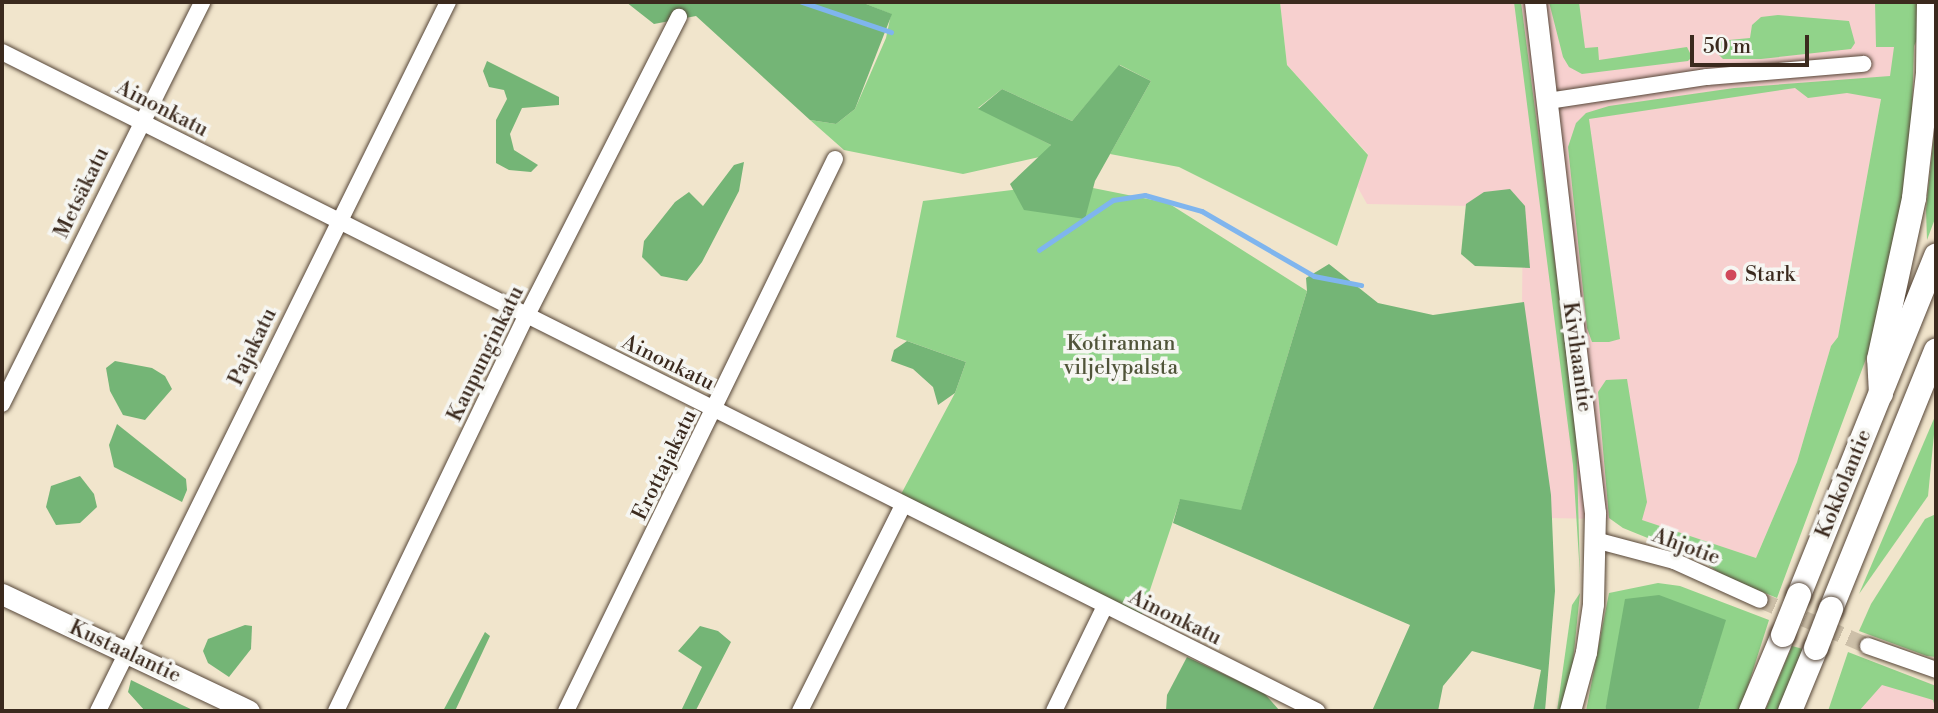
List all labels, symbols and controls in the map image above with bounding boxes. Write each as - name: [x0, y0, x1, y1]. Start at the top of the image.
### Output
- scale bar: [1693, 21, 1812, 65]
- text: 50 m: [1703, 34, 1751, 60]
- street label: Ainonkatu: [112, 75, 212, 143]
- street label: Metsäkatu: [49, 143, 115, 243]
- place label: Stark: [1745, 262, 1795, 288]
- marker: Stark: [1723, 267, 1739, 283]
- street label: Kaupunginkatu: [442, 282, 530, 426]
- street label: Kivihaantie: [1557, 300, 1597, 414]
- street label: Pajakatu: [223, 304, 283, 390]
- street label: Ainonkatu: [618, 330, 718, 396]
- park label: Kotirannan viljelypalsta: [1064, 331, 1178, 381]
- street label: Erottajakatu: [627, 406, 703, 524]
- street label: Kokkolantie: [1811, 426, 1877, 542]
- street label: Ahjotie: [1649, 523, 1723, 571]
- street label: Ainonkatu: [1125, 585, 1225, 651]
- street label: Kustaalantie: [65, 615, 185, 689]

